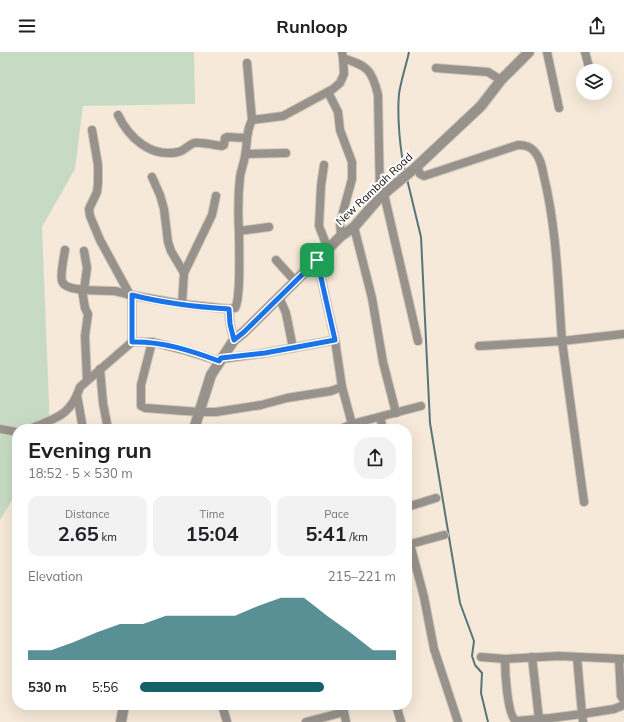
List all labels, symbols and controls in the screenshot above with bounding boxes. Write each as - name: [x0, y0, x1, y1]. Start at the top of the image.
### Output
- icon: menu: [16, 15, 38, 37]
- text: Runloop: [276, 15, 348, 38]
- icon: share: [586, 15, 608, 37]
- map controls: [576, 64, 612, 100]
- button: layers: [576, 64, 612, 100]
- street label: New Rambah Road: [333, 150, 415, 228]
- pin: [300, 243, 334, 277]
- icon: arrive: [306, 249, 328, 271]
- text: Evening run: [28, 436, 152, 464]
- button: share: [354, 437, 396, 479]
- text: 18:52 · 5 × 530 m: [28, 465, 133, 481]
- text: Distance: [65, 507, 110, 521]
- text: Time: [200, 507, 224, 521]
- text: Pace: [324, 507, 349, 521]
- text: 2.65: [58, 521, 99, 546]
- text: 15:04: [186, 521, 238, 546]
- text: 5:41: [306, 521, 346, 546]
- text: km: [99, 530, 117, 544]
- text: /km: [346, 530, 368, 544]
- text: Elevation: [28, 568, 83, 584]
- text: 215–221 m: [328, 568, 396, 584]
- text: 530 m: [28, 679, 67, 695]
- text: 5:56: [92, 679, 118, 695]

